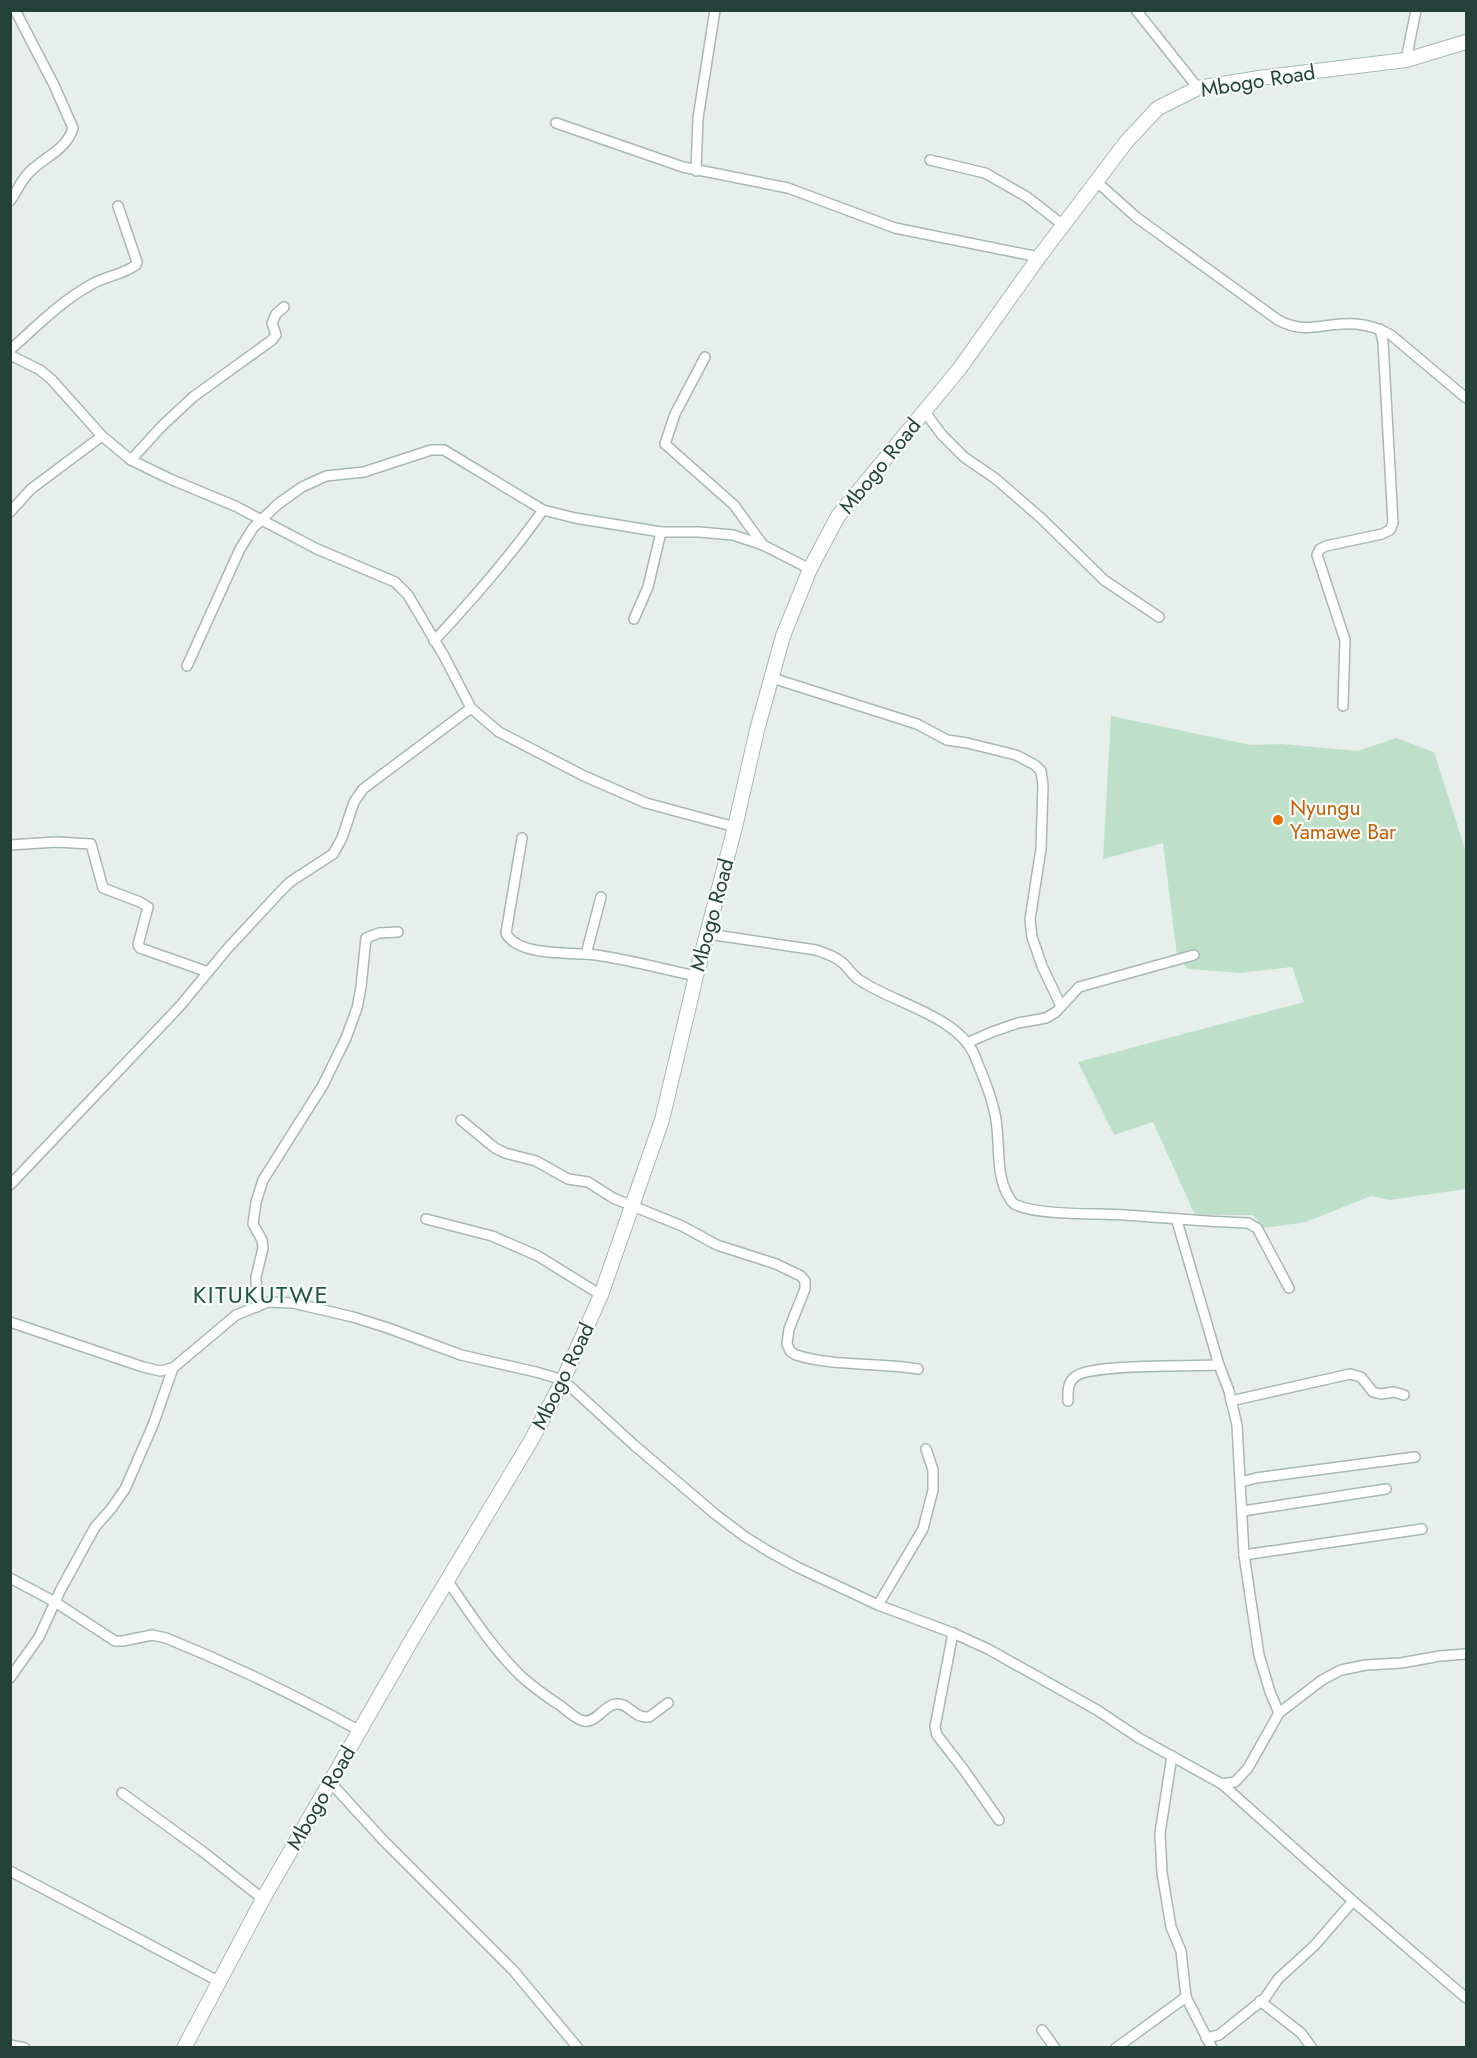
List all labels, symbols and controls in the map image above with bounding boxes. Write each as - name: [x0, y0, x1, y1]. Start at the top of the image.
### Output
- street label: Mbogo Road: [1199, 57, 1317, 105]
- street label: Mbogo Road: [832, 412, 928, 520]
- place label: Nyungu Yamawe Bar: [1290, 793, 1397, 847]
- marker: Nyungu Yamawe Bar: [1271, 813, 1285, 827]
- street label: Mbogo Road: [683, 855, 741, 975]
- district label: KITUKUTWE: [193, 1277, 329, 1312]
- street label: Mbogo Road: [524, 1318, 602, 1434]
- street label: Mbogo Road: [279, 1740, 363, 1856]

